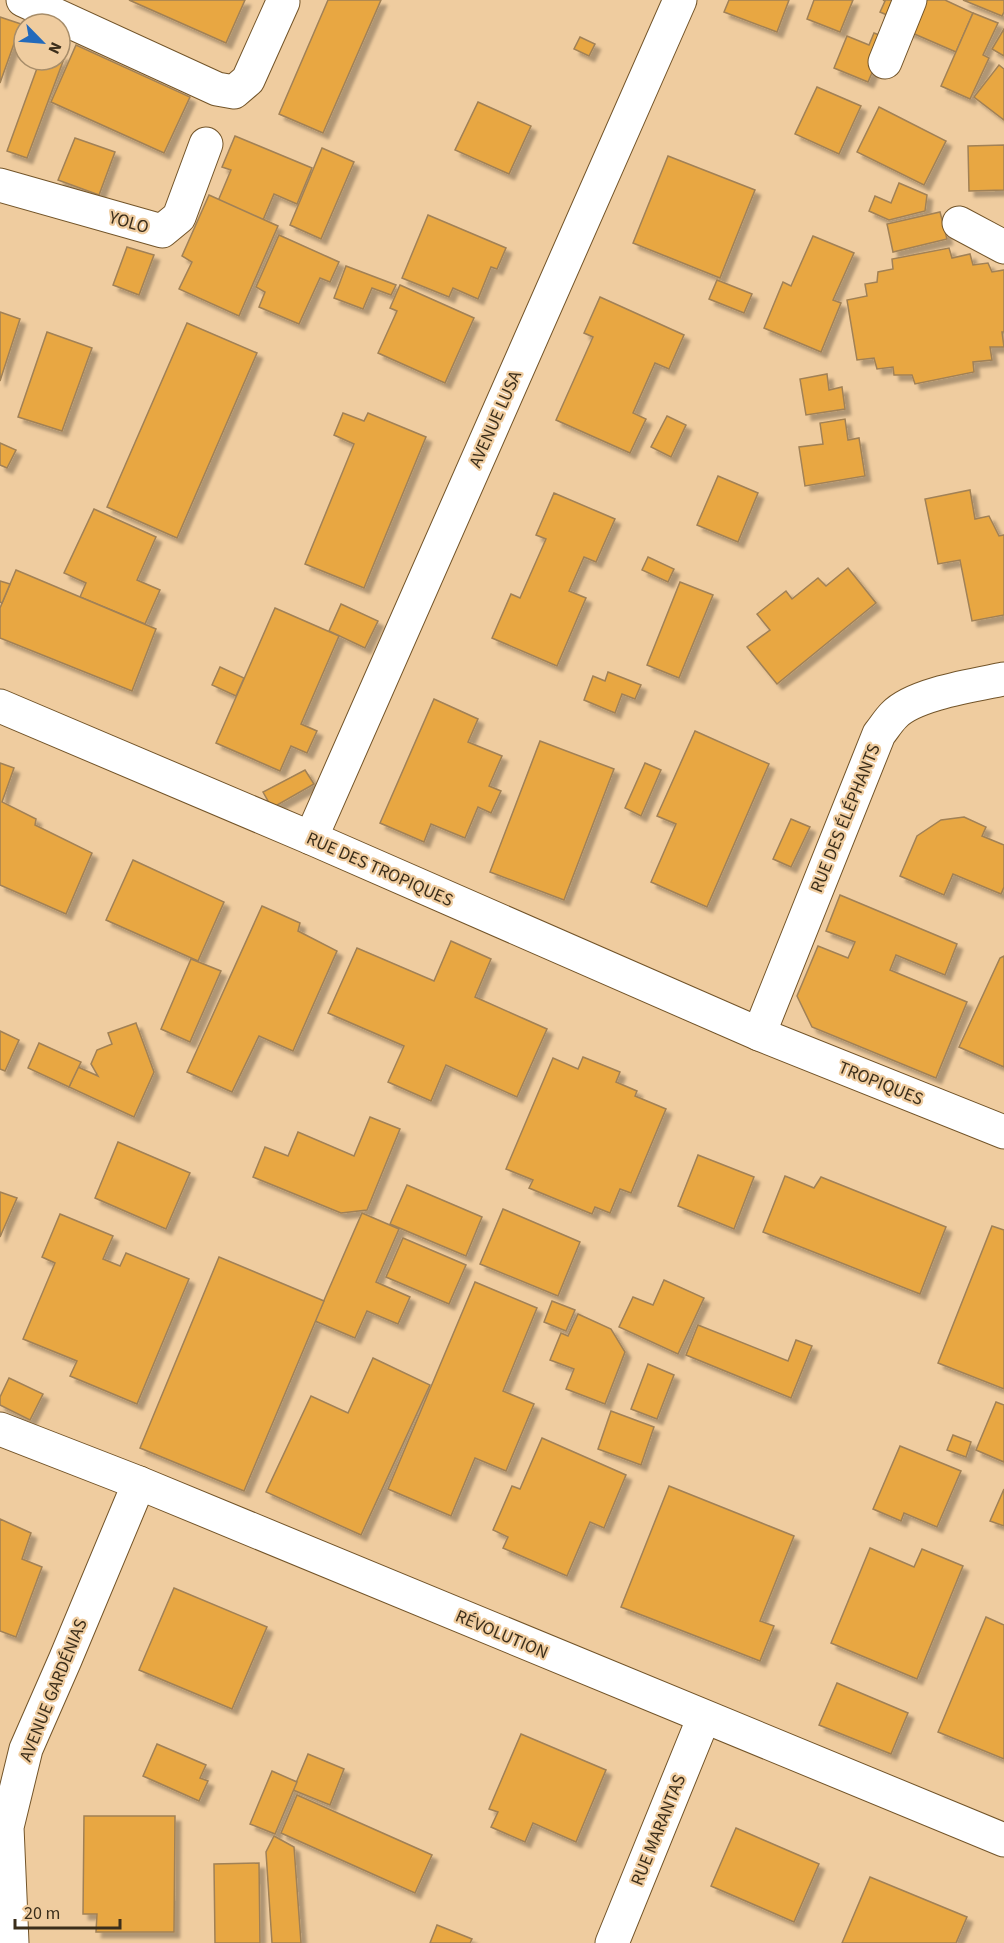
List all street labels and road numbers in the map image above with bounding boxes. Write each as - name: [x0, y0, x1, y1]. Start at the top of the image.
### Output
- street label: YOLO: [105, 205, 152, 240]
- street label: AVENUE LUSA: [463, 367, 528, 472]
- street label: RUE DES ÉLÉPHANTS: [804, 740, 887, 896]
- street label: RUE DES TROPIQUES: [302, 826, 457, 913]
- street label: TROPIQUES: [835, 1055, 927, 1112]
- street label: RÉVOLUTION: [452, 1604, 552, 1665]
- street label: AVENUE GARDÉNIAS: [13, 1615, 94, 1765]
- street label: RUE MARANTAS: [625, 1771, 692, 1889]

